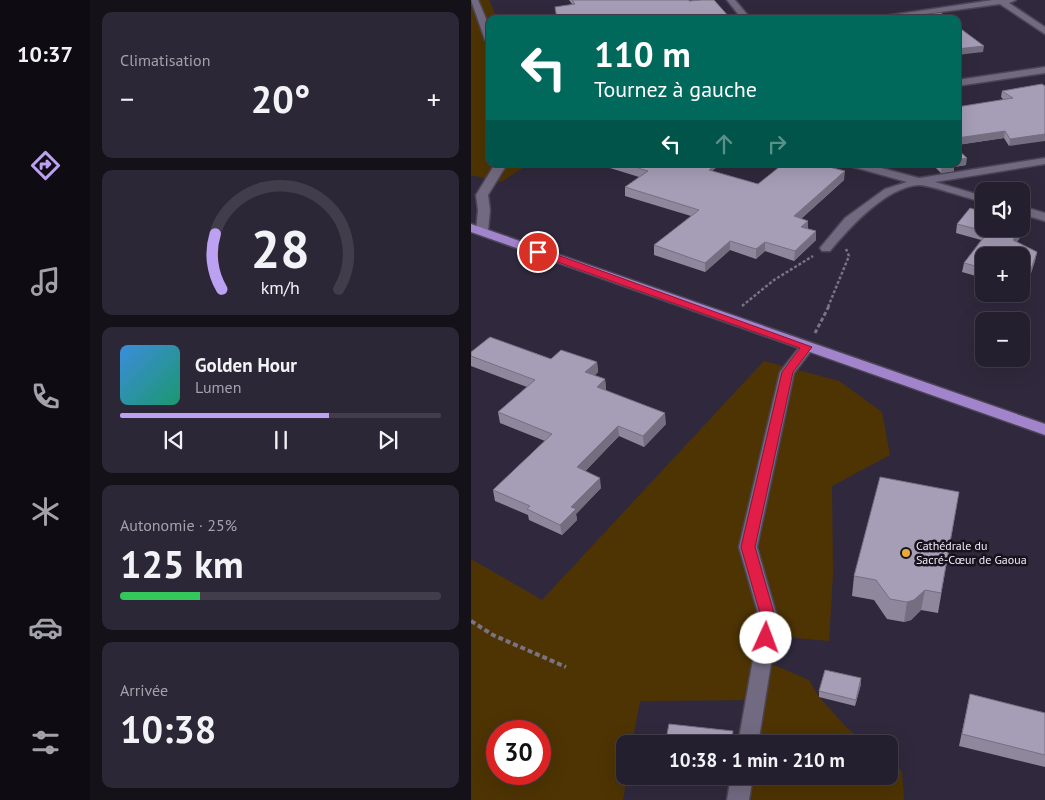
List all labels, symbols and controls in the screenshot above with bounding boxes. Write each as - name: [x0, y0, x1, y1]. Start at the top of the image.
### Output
- text: 110 m: [594, 31, 691, 77]
- icon: left: [511, 35, 576, 100]
- text: 10:37: [17, 40, 73, 68]
- text: Climatisation: [120, 50, 210, 70]
- text: 20°: [251, 74, 310, 123]
- text: Tournez à gauche: [594, 75, 757, 103]
- text: −: [120, 80, 134, 117]
- text: +: [427, 80, 441, 117]
- icon: left: [657, 130, 685, 158]
- icon: ahead: [710, 130, 738, 158]
- icon: right: [763, 130, 791, 158]
- icon: directions: [28, 148, 63, 183]
- map controls: [975, 182, 1030, 367]
- button: sound: [975, 182, 1030, 237]
- text: 28: [251, 215, 310, 282]
- pin: [517, 231, 559, 273]
- icon: arrive: [524, 238, 552, 266]
- button: +: [975, 247, 1030, 302]
- icon: music: [28, 264, 63, 299]
- text: km/h: [261, 276, 300, 299]
- button: −: [975, 312, 1030, 367]
- text: Golden Hour: [195, 353, 297, 377]
- text: Lumen: [195, 377, 241, 397]
- icon: phone: [28, 379, 63, 414]
- icon: previous: [160, 426, 188, 454]
- icon: pause: [267, 426, 295, 454]
- icon: next: [374, 426, 402, 454]
- icon: climate: [28, 494, 63, 529]
- text: Autonomie · 25%: [120, 515, 237, 535]
- place label: Cathédrale du Sacré-Cœur de Gaoua: [916, 538, 1027, 567]
- text: 125 km: [120, 539, 244, 588]
- marker: Cathédrale du Sacré-Cœur de Gaoua: [900, 547, 912, 559]
- icon: car: [28, 610, 63, 645]
- position arrow: [739, 611, 791, 663]
- text: Arrivée: [120, 680, 168, 700]
- text: 10:38: [120, 704, 216, 753]
- speed limit sign: 30: [486, 720, 551, 785]
- icon: filters: [28, 725, 63, 760]
- text: 10:38 · 1 min · 210 m: [669, 748, 845, 772]

